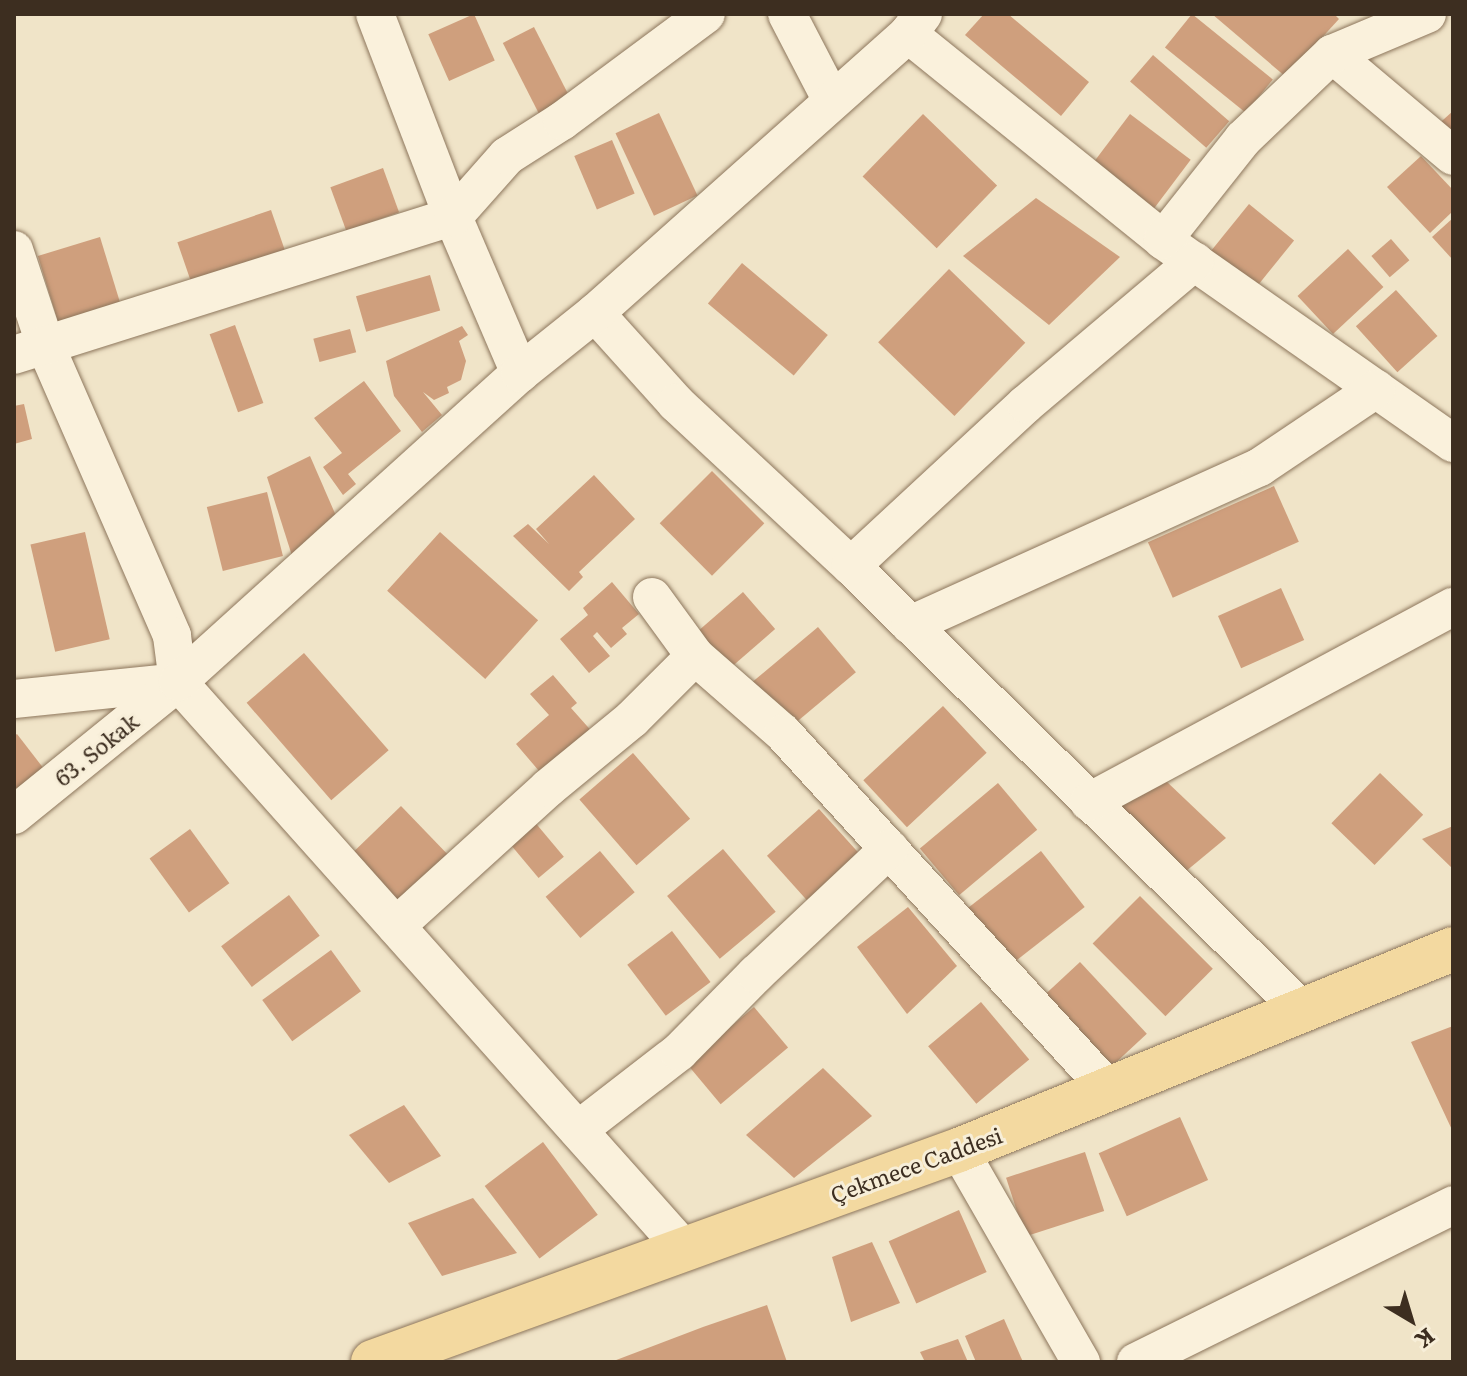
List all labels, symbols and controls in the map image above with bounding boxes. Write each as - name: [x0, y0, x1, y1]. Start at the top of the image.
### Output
- street label: 63. Sokak: [49, 707, 143, 791]
- street label: Çekmece Caddesi: [827, 1121, 1005, 1207]
- north arrow: [1371, 1280, 1451, 1360]
- text: K: [1409, 1321, 1443, 1358]

